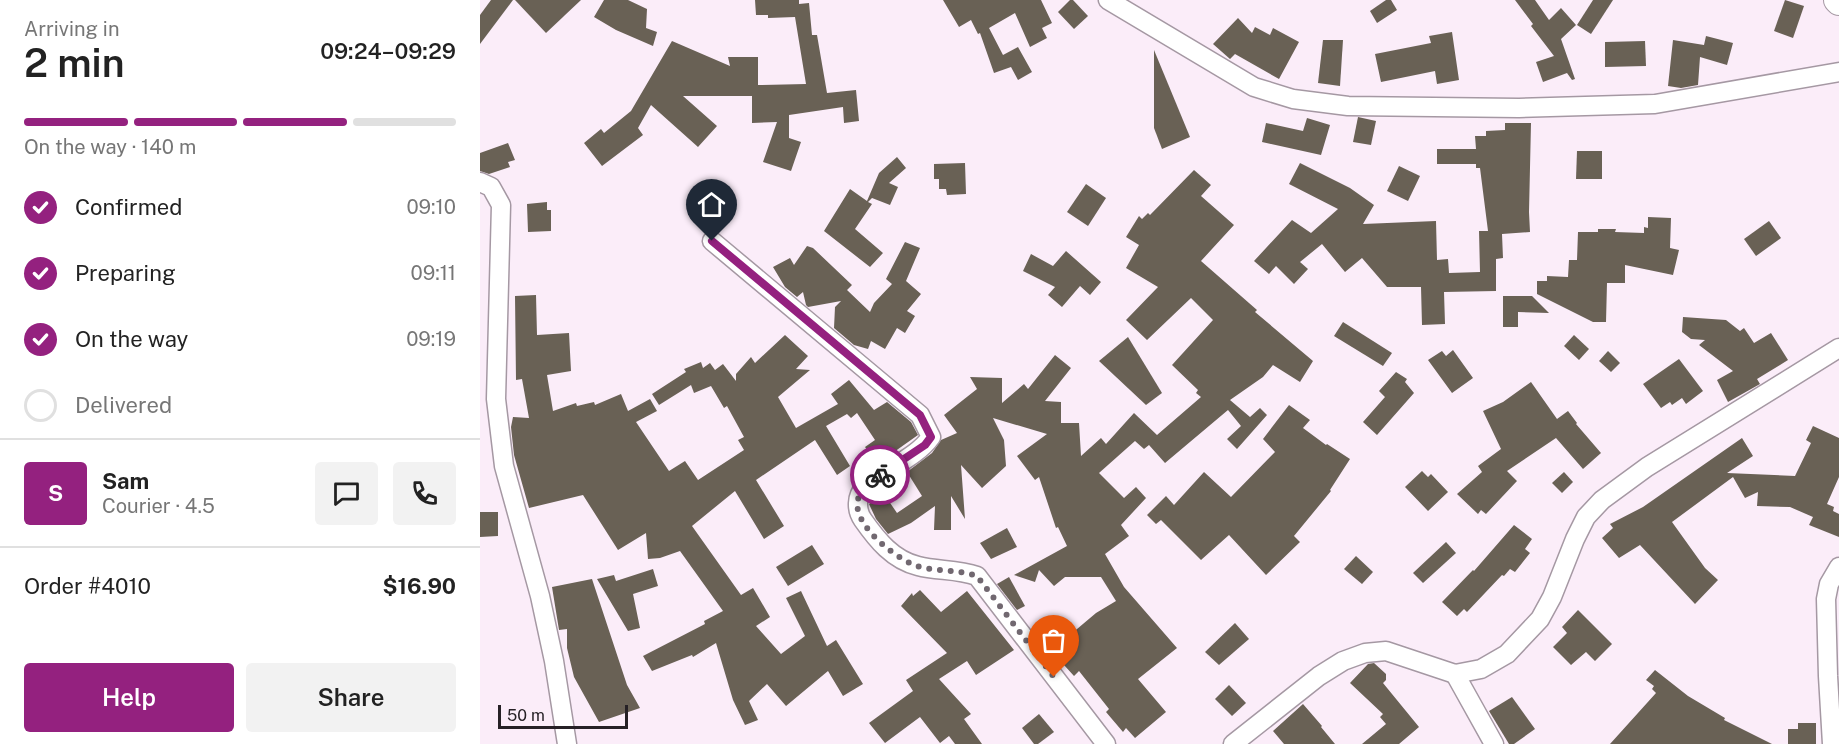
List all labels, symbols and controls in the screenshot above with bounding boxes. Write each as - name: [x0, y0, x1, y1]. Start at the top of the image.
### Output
- text: Arriving in: [24, 17, 119, 41]
- text: 09:24–09:29: [320, 38, 456, 64]
- text: 2 min: [24, 40, 125, 86]
- text: On the way · 140 m: [24, 135, 196, 159]
- pin: [686, 179, 737, 241]
- icon: home: [695, 188, 728, 221]
- icon: check: [24, 191, 57, 224]
- text: Confirmed: [75, 194, 182, 220]
- text: 09:10: [407, 195, 456, 219]
- icon: check: [24, 257, 57, 290]
- text: Preparing: [75, 260, 176, 286]
- text: 09:11: [411, 261, 456, 285]
- icon: check: [24, 323, 57, 356]
- text: On the way: [75, 326, 188, 352]
- text: 09:19: [406, 327, 456, 351]
- text: Delivered: [75, 392, 172, 418]
- courier: [850, 445, 910, 505]
- icon: bike: [864, 459, 897, 492]
- button: chat: [315, 462, 378, 525]
- button: phone: [393, 462, 456, 525]
- text: Sam: [102, 468, 149, 494]
- text: S: [48, 480, 63, 506]
- text: Courier · 4.5: [102, 494, 215, 518]
- text: Order #4010: [24, 573, 151, 599]
- text: $16.90: [383, 573, 456, 599]
- pin: [1028, 615, 1079, 677]
- icon: bag: [1037, 624, 1070, 657]
- button: Help: [24, 663, 234, 732]
- button: Share: [246, 663, 456, 732]
- scale bar: [498, 702, 628, 730]
- text: 50 m: [507, 706, 545, 725]

